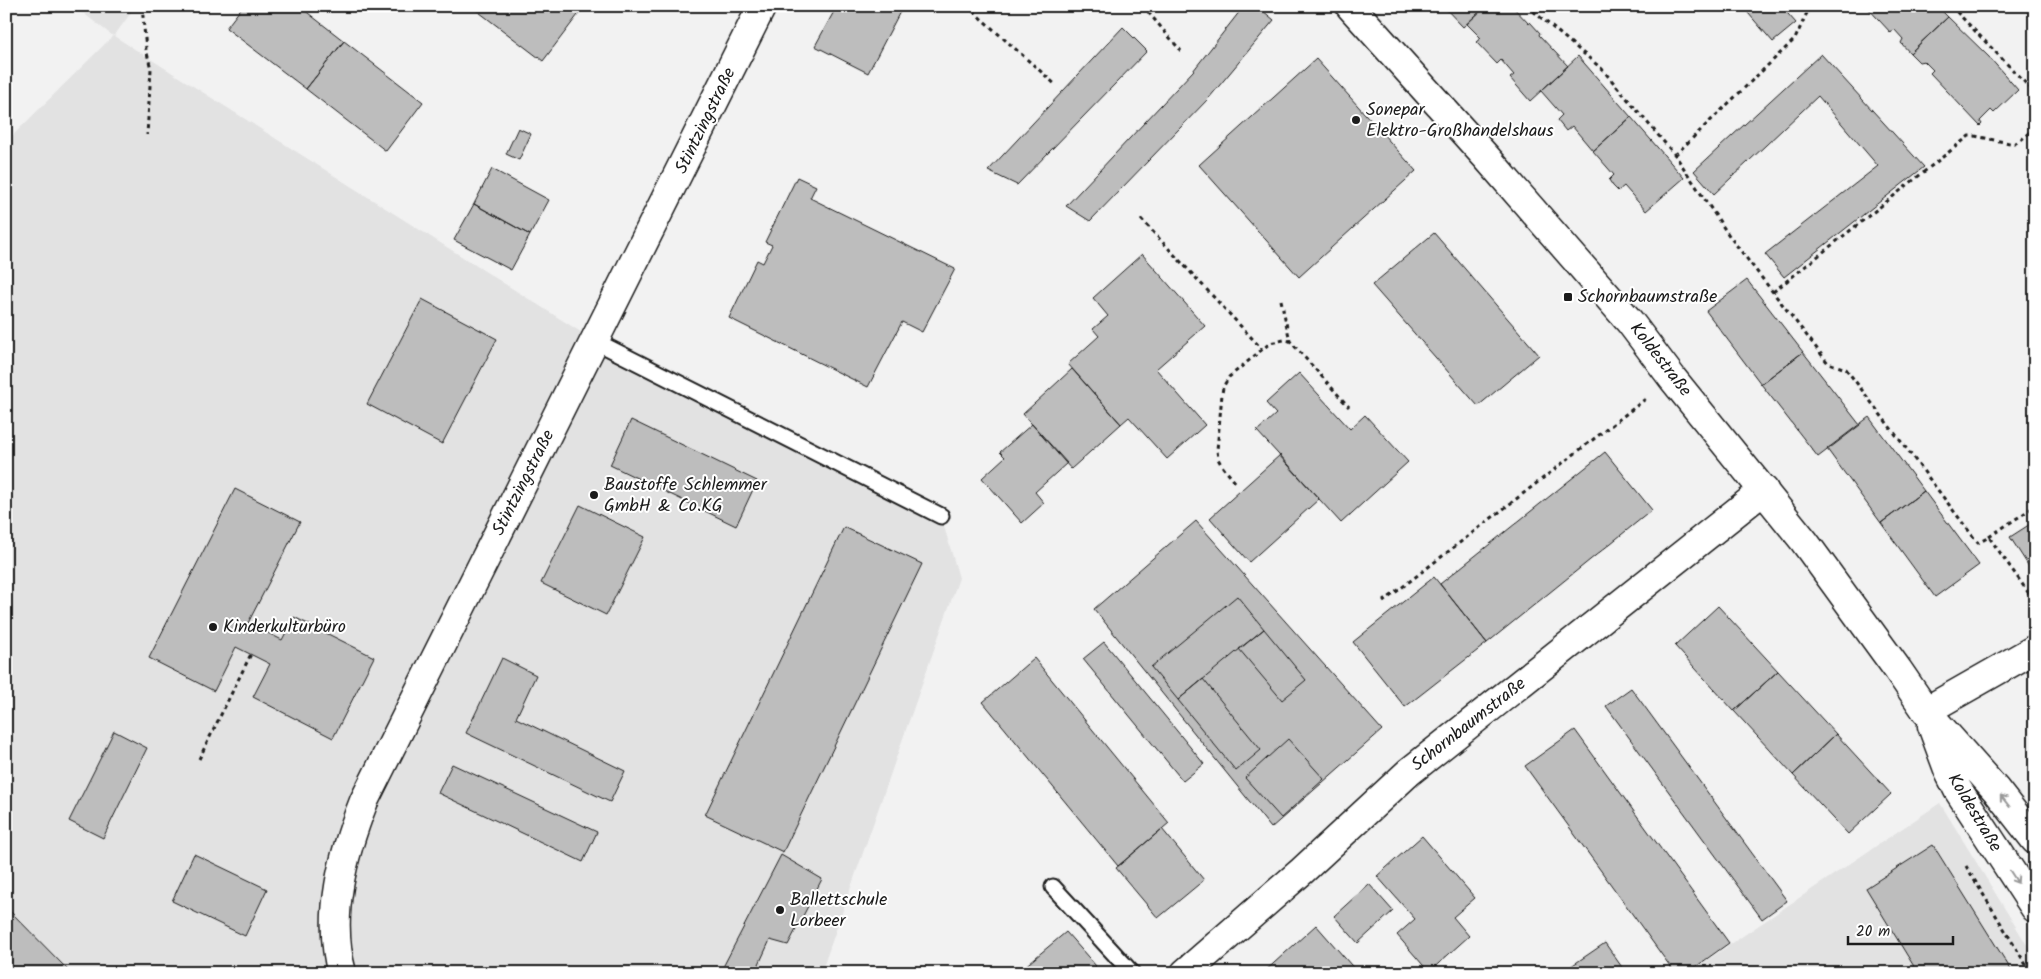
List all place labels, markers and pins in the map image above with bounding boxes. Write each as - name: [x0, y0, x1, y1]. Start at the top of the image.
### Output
- place label: Sonepar Elektro-Großhandelshaus: [1366, 96, 1554, 146]
- marker: Sonepar Elektro-Großhandelshaus: [1350, 114, 1362, 126]
- place label: Schornbaumstraße: [1578, 283, 1717, 312]
- marker: Schornbaumstraße: [1562, 291, 1574, 303]
- place label: Baustoffe Schlemmer GmbH & Co.KG: [604, 471, 768, 521]
- marker: Baustoffe Schlemmer GmbH & Co.KG: [588, 489, 600, 501]
- place label: Kinderkulturbüro: [223, 613, 346, 642]
- marker: Kinderkulturbüro: [207, 621, 219, 633]
- place label: Ballettschule Lorbeer: [790, 886, 887, 936]
- marker: Ballettschule Lorbeer: [774, 904, 786, 916]

